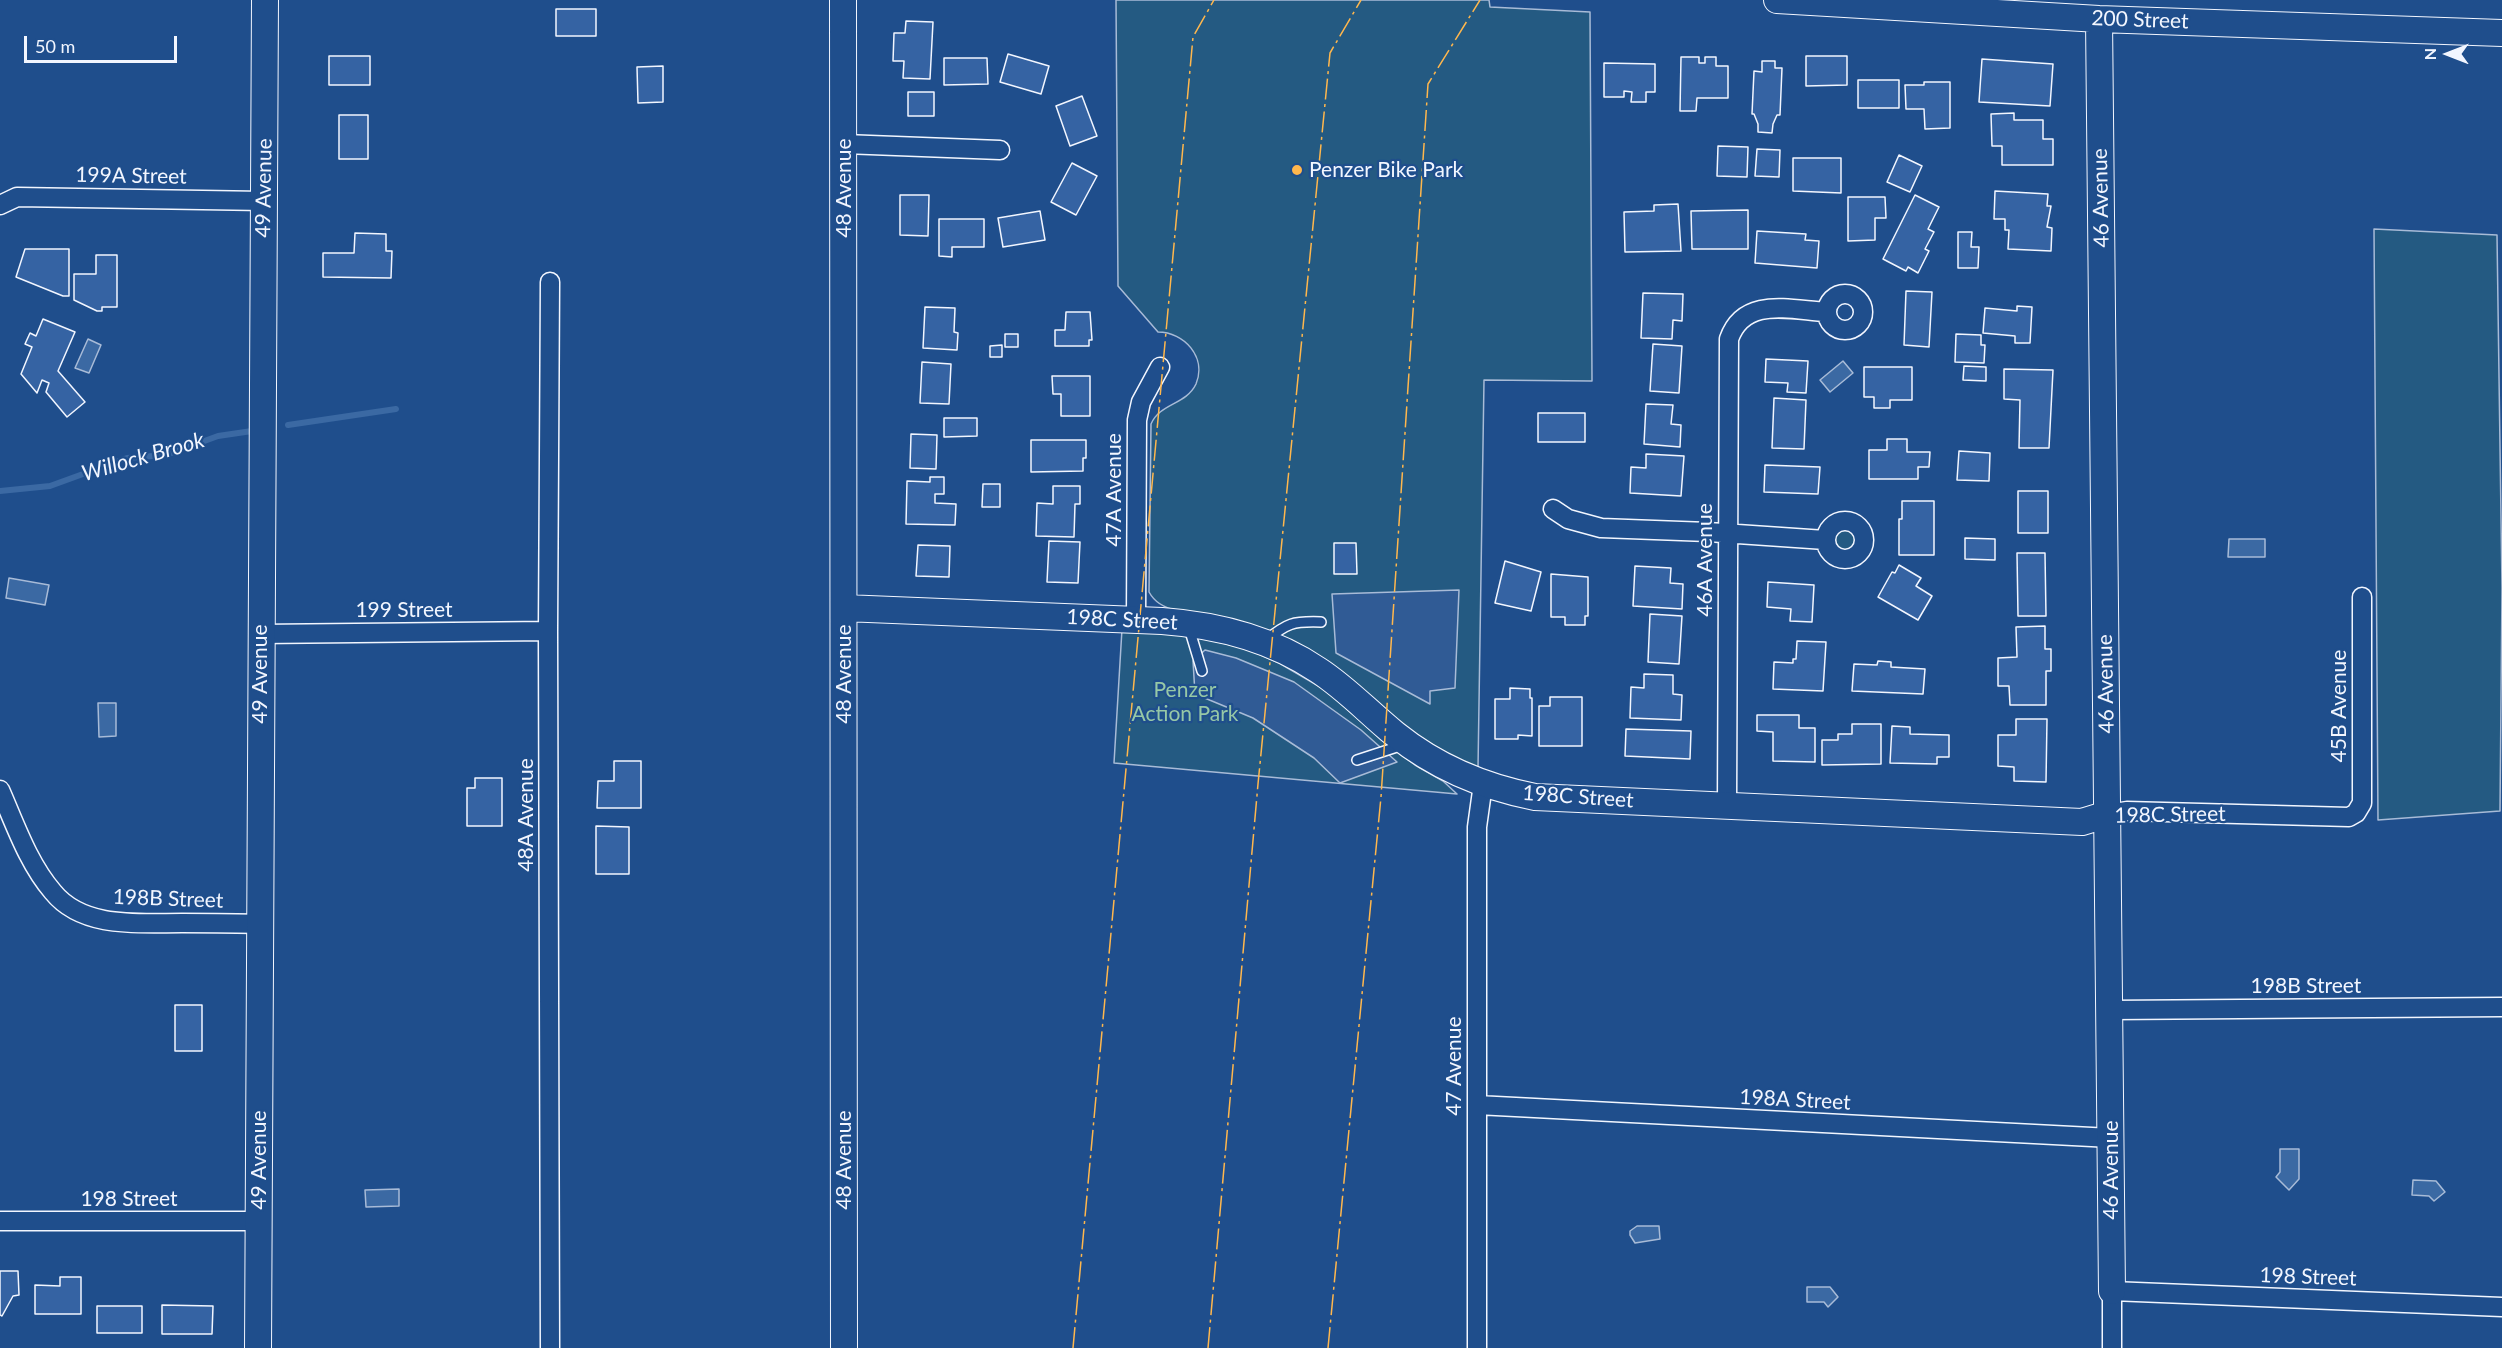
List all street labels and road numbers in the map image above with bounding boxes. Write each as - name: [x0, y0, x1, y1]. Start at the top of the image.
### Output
- street label: 200 Street: [2091, 6, 2189, 34]
- street label: 49 Avenue: [251, 138, 277, 238]
- street label: 48 Avenue: [831, 138, 857, 238]
- street label: 46 Avenue: [2088, 148, 2114, 248]
- street label: 199A Street: [75, 162, 187, 190]
- street label: 47A Avenue: [1101, 433, 1127, 547]
- street label: 46A Avenue: [1692, 503, 1718, 617]
- street label: 199 Street: [355, 597, 453, 623]
- street label: 198C Street: [1066, 605, 1178, 635]
- street label: 49 Avenue: [247, 624, 273, 724]
- street label: 48 Avenue: [831, 624, 857, 724]
- street label: 46 Avenue: [2093, 634, 2119, 734]
- street label: 45B Avenue: [2326, 650, 2352, 762]
- street label: 48A Avenue: [513, 758, 539, 872]
- street label: 198C Street: [1522, 781, 1634, 813]
- street label: 198C Street: [2114, 801, 2226, 829]
- street label: 198B Street: [112, 884, 224, 914]
- street label: 198B Street: [2251, 973, 2361, 999]
- street label: 47 Avenue: [1441, 1016, 1467, 1116]
- street label: 198A Street: [1739, 1085, 1851, 1115]
- street label: 49 Avenue: [246, 1110, 272, 1210]
- street label: 48 Avenue: [831, 1110, 857, 1210]
- street label: 46 Avenue: [2098, 1120, 2124, 1220]
- street label: 198 Street: [80, 1186, 178, 1212]
- street label: 198 Street: [2259, 1263, 2357, 1291]

